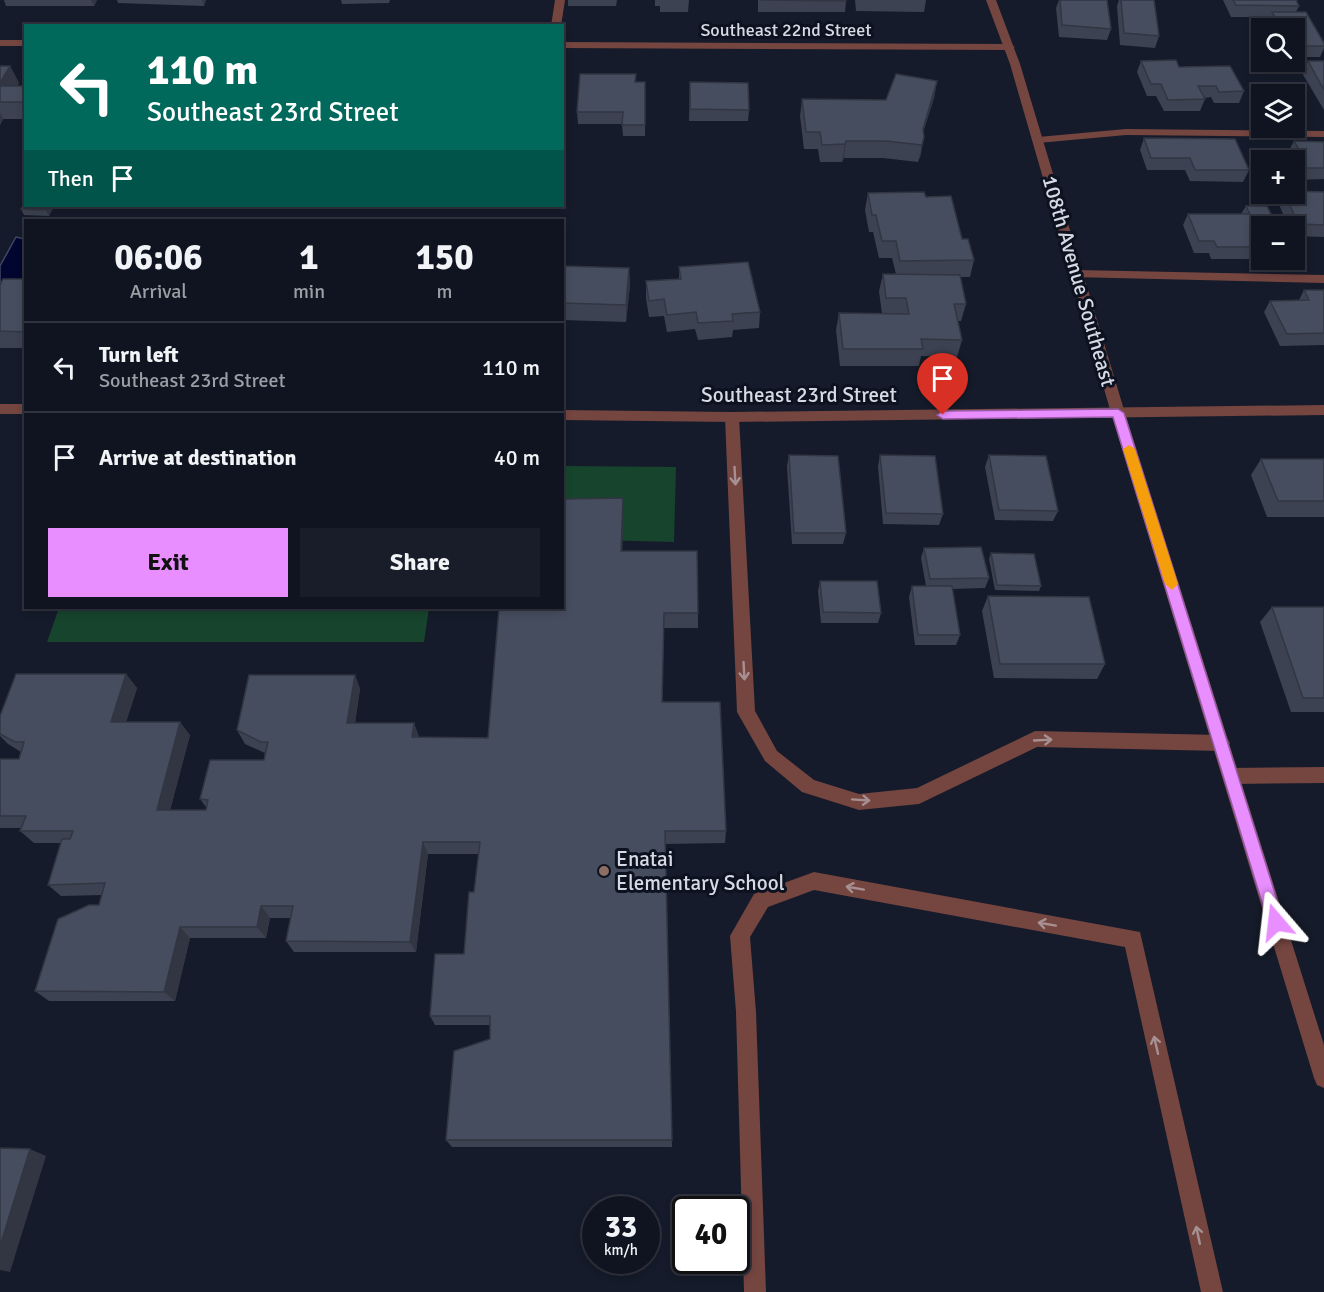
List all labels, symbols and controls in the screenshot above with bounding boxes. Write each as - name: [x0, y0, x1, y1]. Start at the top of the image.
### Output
- map controls: [1251, 18, 1305, 270]
- button: search: [1251, 18, 1305, 72]
- street label: Southeast 22nd Street: [700, 19, 872, 41]
- text: 110 m: [147, 45, 258, 96]
- icon: left: [48, 48, 126, 126]
- button: layers: [1251, 84, 1305, 138]
- text: Southeast 23rd Street: [147, 96, 399, 129]
- button: +: [1251, 150, 1305, 204]
- icon: arrive: [106, 162, 139, 195]
- text: Then: [48, 165, 94, 192]
- street label: 108th Avenue Southeast: [1036, 172, 1122, 390]
- button: −: [1251, 216, 1305, 270]
- text: 06:06: [114, 235, 203, 280]
- text: 1: [299, 235, 319, 280]
- text: 150: [415, 235, 474, 280]
- text: Arrival: [130, 279, 187, 304]
- text: min: [293, 279, 325, 304]
- text: m: [437, 279, 453, 304]
- text: Turn left: [99, 341, 179, 368]
- icon: left: [48, 351, 81, 384]
- pin: [917, 353, 968, 415]
- text: 110 m: [482, 354, 540, 381]
- icon: arrive: [926, 362, 959, 395]
- text: Southeast 23rd Street: [99, 368, 286, 393]
- street label: Southeast 23rd Street: [701, 382, 897, 408]
- icon: arrive: [48, 441, 81, 474]
- text: Arrive at destination: [99, 444, 296, 471]
- text: 40 m: [494, 444, 540, 471]
- one-way arrow: [729, 465, 740, 485]
- button: Exit: [48, 528, 288, 597]
- button: Share: [300, 528, 540, 597]
- one-way arrow: [739, 660, 750, 680]
- one-way arrow: [1033, 735, 1052, 746]
- one-way arrow: [851, 795, 871, 806]
- place label: Enatai Elementary School: [616, 846, 785, 896]
- marker: Enatai Elementary School: [597, 864, 611, 878]
- one-way arrow: [846, 882, 866, 893]
- position arrow: [1244, 890, 1308, 954]
- one-way arrow: [1038, 918, 1057, 929]
- one-way arrow: [1150, 1036, 1161, 1055]
- speed limit sign: 40: [672, 1196, 750, 1274]
- text: 33: [605, 1209, 637, 1246]
- one-way arrow: [1192, 1226, 1203, 1246]
- text: km/h: [604, 1241, 638, 1259]

